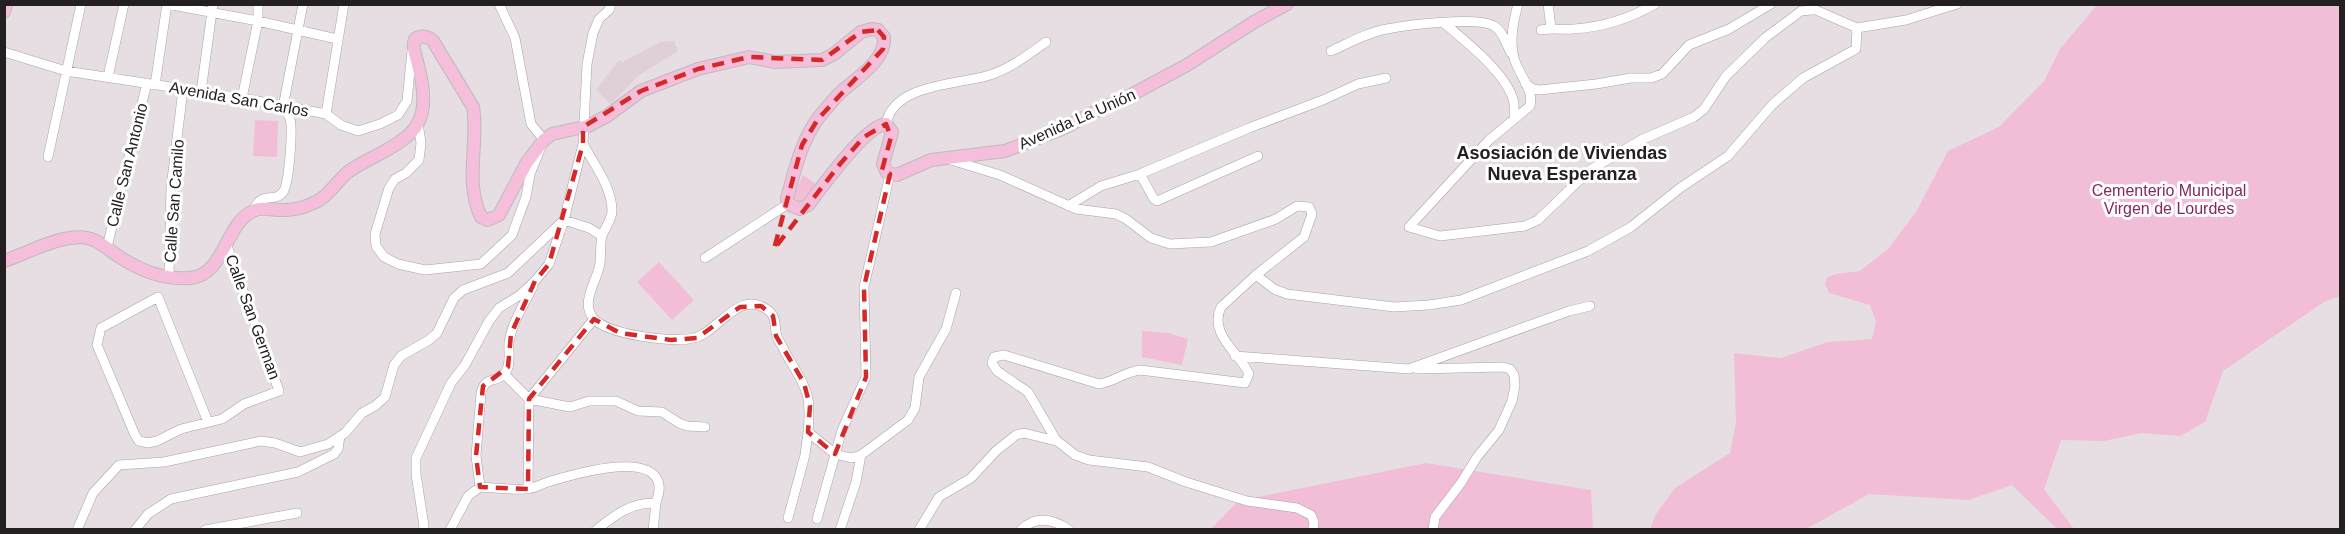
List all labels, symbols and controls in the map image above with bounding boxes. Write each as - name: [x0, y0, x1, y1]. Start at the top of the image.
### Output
- street label: Avenida San Carlos: [168, 78, 310, 120]
- street label: Avenida La Unión: [1016, 86, 1138, 152]
- street label: Calle San Antonio: [103, 101, 151, 229]
- street label: Calle San Camilo: [161, 139, 187, 263]
- district label: Asosiación de Viviendas Nueva Esperanza: [1457, 143, 1667, 184]
- park label: Cementerio Municipal Virgen de Lourdes: [2092, 182, 2246, 217]
- street label: Calle San German: [223, 252, 283, 382]

